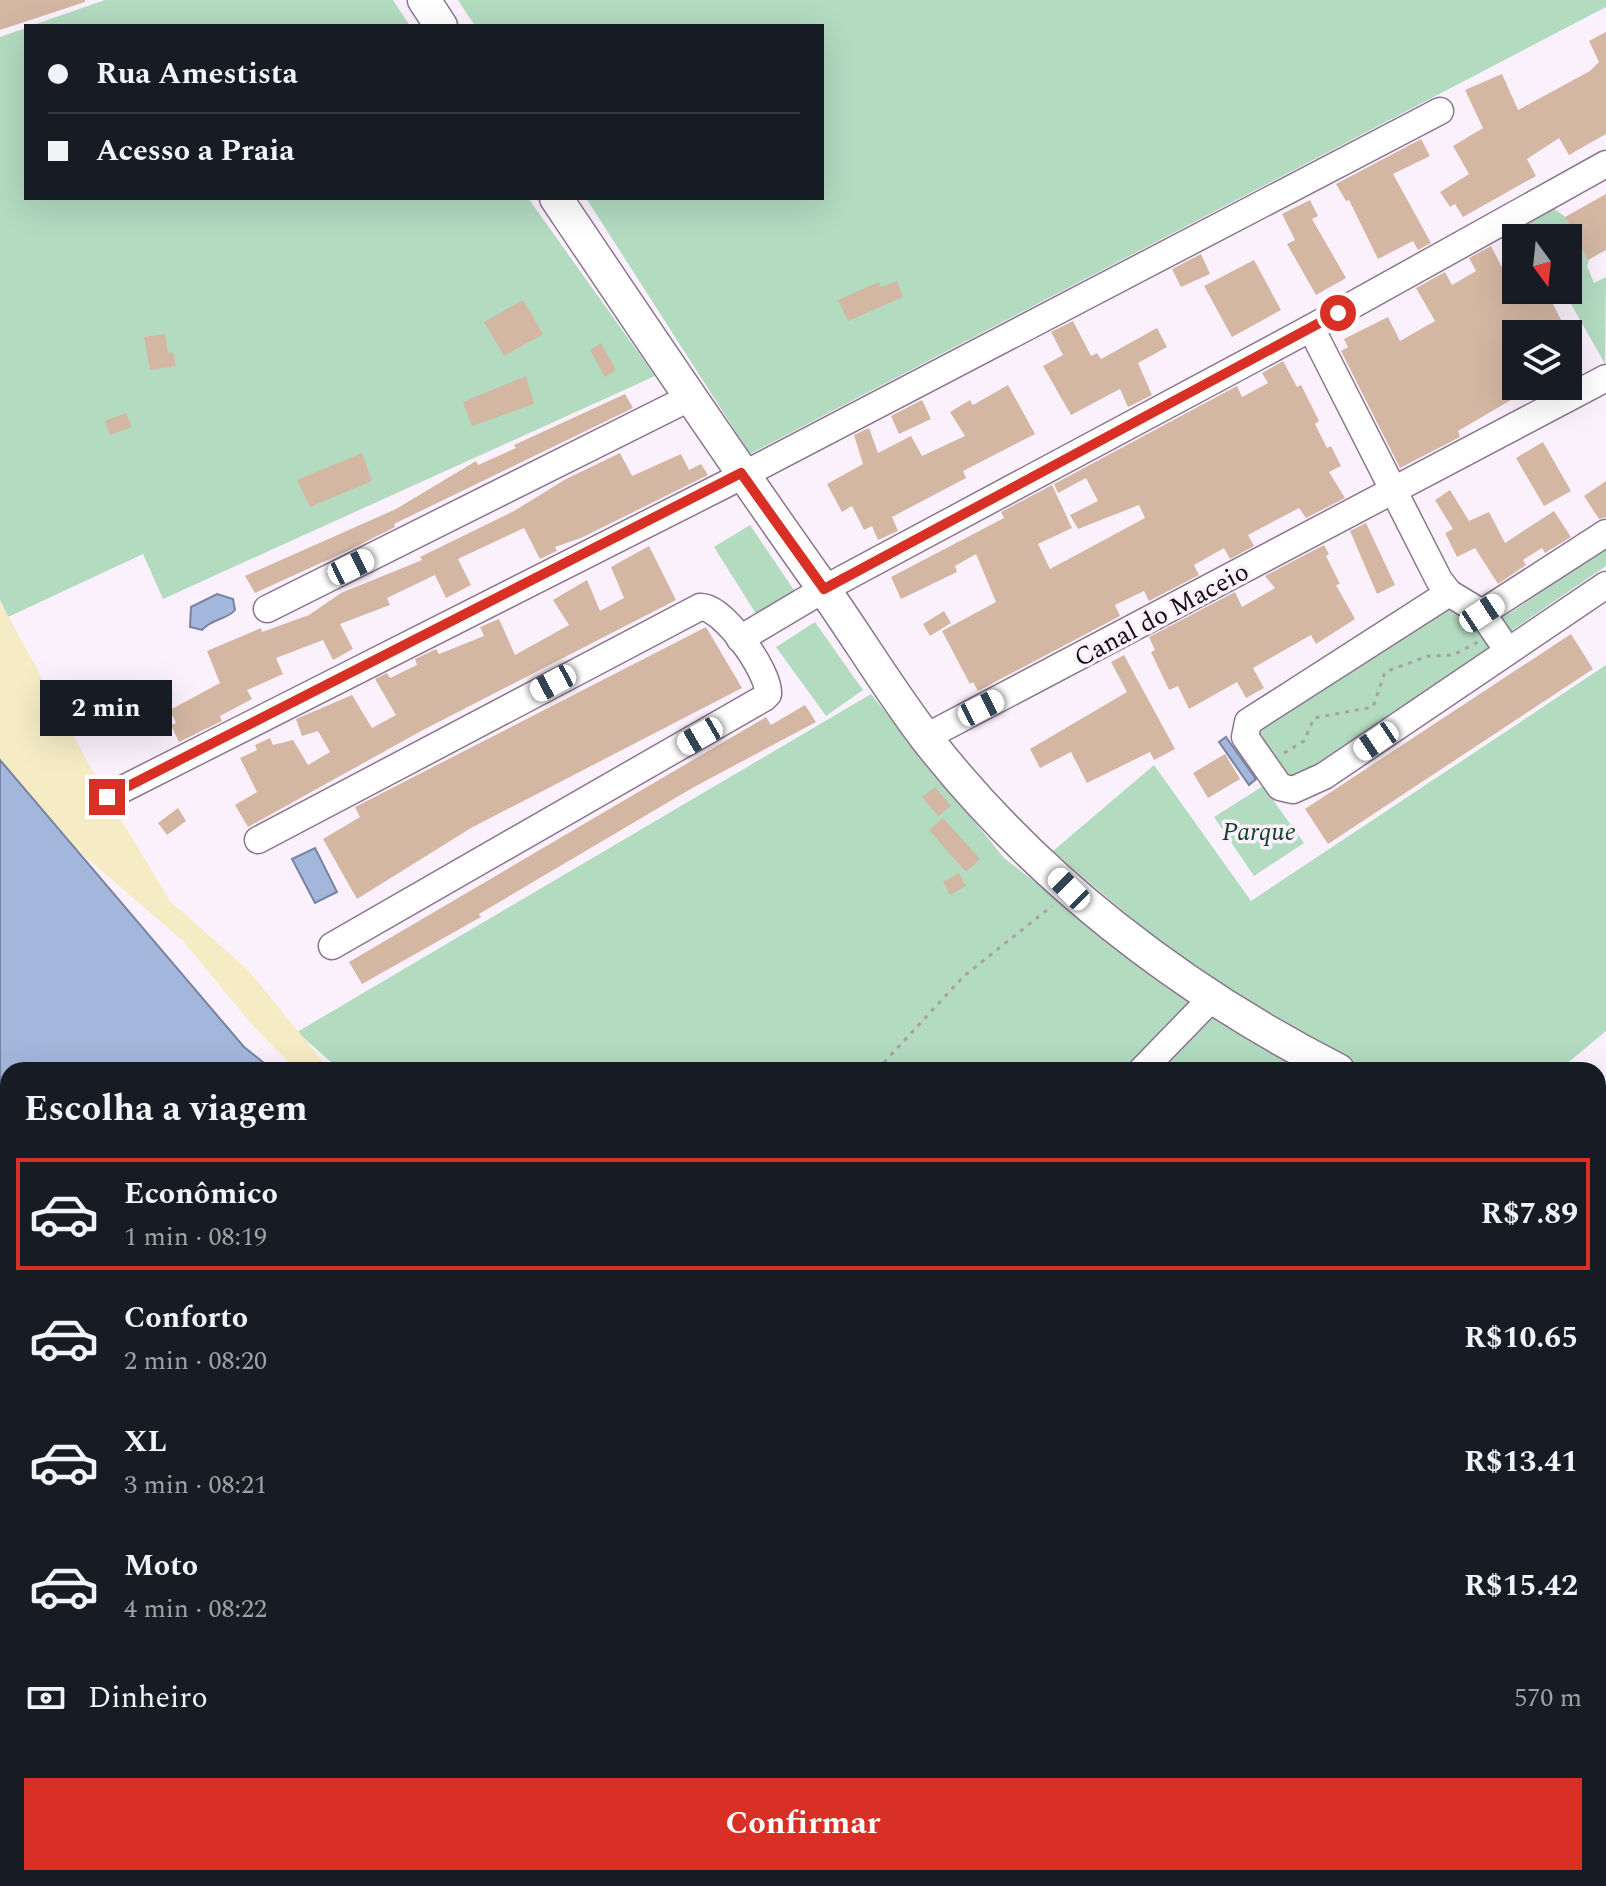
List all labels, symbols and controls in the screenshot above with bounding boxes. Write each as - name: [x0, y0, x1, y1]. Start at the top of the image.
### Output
- text: Rua Amestista: [96, 51, 298, 97]
- text: Acesso a Praia: [96, 128, 295, 174]
- north arrow: [1502, 224, 1582, 304]
- map controls: [1502, 224, 1582, 400]
- route start: [1320, 295, 1356, 331]
- button: layers: [1502, 320, 1582, 400]
- car: [324, 546, 378, 588]
- street label: Canal do Maceio: [1067, 552, 1256, 678]
- car: [1455, 590, 1509, 636]
- car: [526, 661, 580, 705]
- callout: 2 min: [41, 681, 173, 737]
- car: [954, 686, 1008, 730]
- text: 2 min: [71, 688, 141, 728]
- car: [673, 714, 727, 758]
- car: [1349, 718, 1403, 764]
- route end: [89, 779, 125, 815]
- park label: Parque: [1222, 812, 1296, 852]
- car: [1044, 864, 1094, 914]
- text: Escolha a viagem: [24, 1082, 308, 1137]
- text: Econômico: [124, 1171, 278, 1217]
- icon: car: [28, 1178, 100, 1250]
- text: R$7.89: [1481, 1191, 1578, 1237]
- text: 1 min · 08:19: [124, 1217, 267, 1257]
- text: Conforto: [124, 1295, 248, 1341]
- icon: car: [28, 1302, 100, 1374]
- text: R$10.65: [1464, 1315, 1578, 1361]
- text: 2 min · 08:20: [124, 1341, 267, 1381]
- text: XL: [124, 1419, 167, 1465]
- icon: car: [28, 1426, 100, 1498]
- text: R$13.41: [1464, 1439, 1578, 1485]
- text: 3 min · 08:21: [124, 1465, 267, 1505]
- text: Moto: [124, 1543, 198, 1589]
- icon: car: [28, 1550, 100, 1622]
- text: R$15.42: [1464, 1563, 1578, 1609]
- text: 4 min · 08:22: [124, 1589, 267, 1629]
- text: Dinheiro: [88, 1675, 208, 1721]
- icon: cash: [24, 1676, 68, 1720]
- text: 570 m: [1514, 1678, 1582, 1718]
- button: Confirmar: [24, 1778, 1582, 1870]

